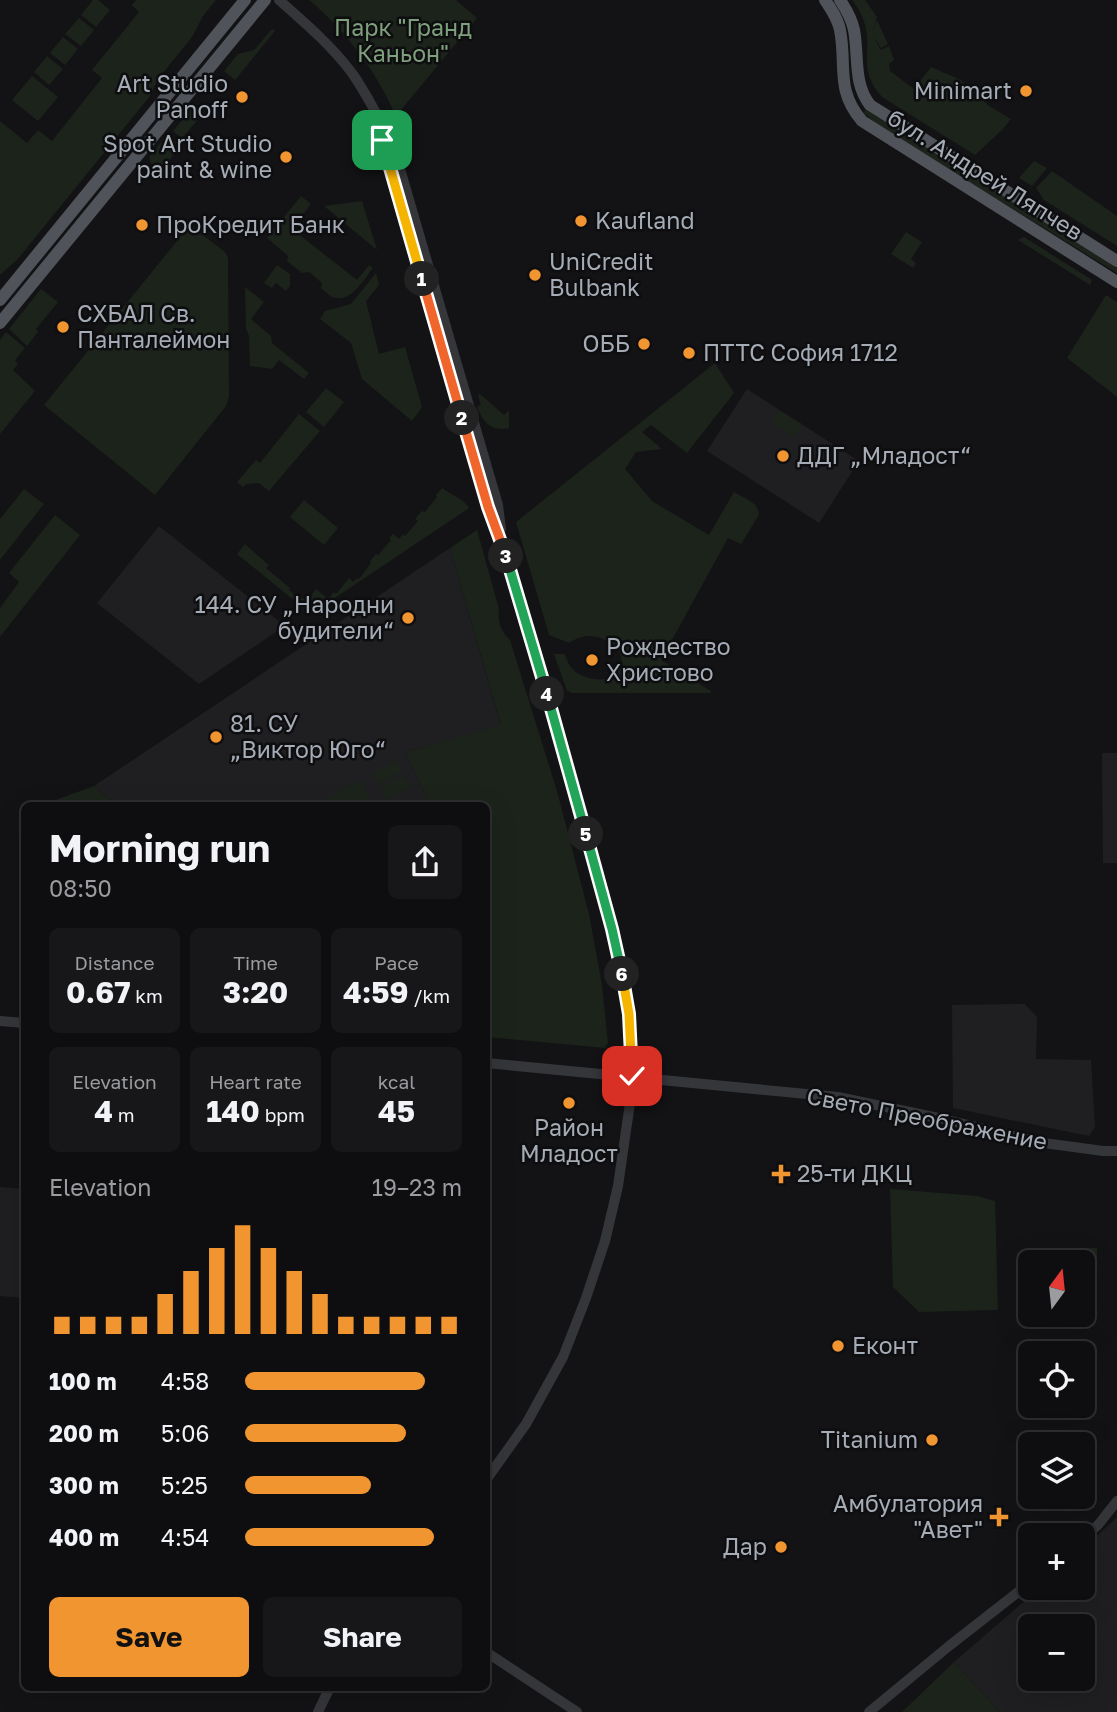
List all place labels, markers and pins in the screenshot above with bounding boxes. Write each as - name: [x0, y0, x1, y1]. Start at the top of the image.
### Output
- place label: Art Studio Panoff: [117, 69, 228, 123]
- place label: Minimart: [914, 76, 1012, 104]
- marker: Minimart: [1018, 83, 1034, 99]
- marker: Art Studio Panoff: [234, 89, 250, 105]
- pin: [352, 110, 412, 170]
- place label: Spot Art Studio paint & wine: [103, 129, 272, 183]
- marker: Spot Art Studio paint & wine: [278, 149, 294, 165]
- place label: Kaufland: [595, 206, 695, 234]
- place label: ПроКредит Банк: [156, 210, 345, 238]
- marker: Kaufland: [573, 213, 589, 229]
- marker: ПроКредит Банк: [134, 217, 150, 233]
- place label: UniCredit Bulbank: [549, 247, 653, 301]
- pin: 1: [404, 262, 440, 296]
- marker: UniCredit Bulbank: [527, 267, 543, 283]
- place label: СХБАЛ Св. Панталеймон: [77, 299, 230, 353]
- marker: СХБАЛ Св. Панталеймон: [55, 319, 71, 335]
- place label: ОББ: [582, 329, 630, 357]
- marker: ОББ: [636, 336, 652, 352]
- place label: ПТТС София 1712: [703, 338, 898, 366]
- marker: ПТТС София 1712: [681, 345, 697, 361]
- pin: 2: [444, 400, 480, 436]
- place label: ДДГ „Младост“: [797, 441, 971, 469]
- marker: ДДГ „Младост“: [775, 448, 791, 464]
- pin: 3: [489, 538, 524, 574]
- place label: 144. СУ „Народни будители“: [195, 590, 394, 644]
- marker: 144. СУ „Народни будители“: [400, 610, 416, 626]
- place label: Рождество Христово: [606, 632, 731, 686]
- marker: Рождество Христово: [584, 652, 600, 668]
- pin: 4: [530, 676, 564, 712]
- place label: 81. СУ „Виктор Юго“: [230, 709, 386, 763]
- marker: 81. СУ „Виктор Юго“: [208, 729, 224, 745]
- pin: 5: [568, 816, 604, 852]
- pin: 6: [604, 956, 640, 992]
- pin: [602, 1046, 662, 1106]
- marker: Район Младост: [561, 1095, 577, 1111]
- place label: Район Младост: [520, 1113, 618, 1167]
- place label: 25-ти ДКЦ: [797, 1159, 912, 1187]
- marker: 25-ти ДКЦ: [771, 1164, 791, 1184]
- place label: Еконт: [852, 1331, 918, 1359]
- marker: Еконт: [830, 1338, 846, 1354]
- place label: Titanium: [821, 1425, 918, 1453]
- marker: Titanium: [924, 1432, 940, 1448]
- place label: Амбулатория "Авет": [833, 1489, 983, 1543]
- marker: Амбулатория "Авет": [989, 1507, 1009, 1527]
- place label: Дар: [723, 1532, 767, 1560]
- marker: Дар: [773, 1539, 789, 1555]

